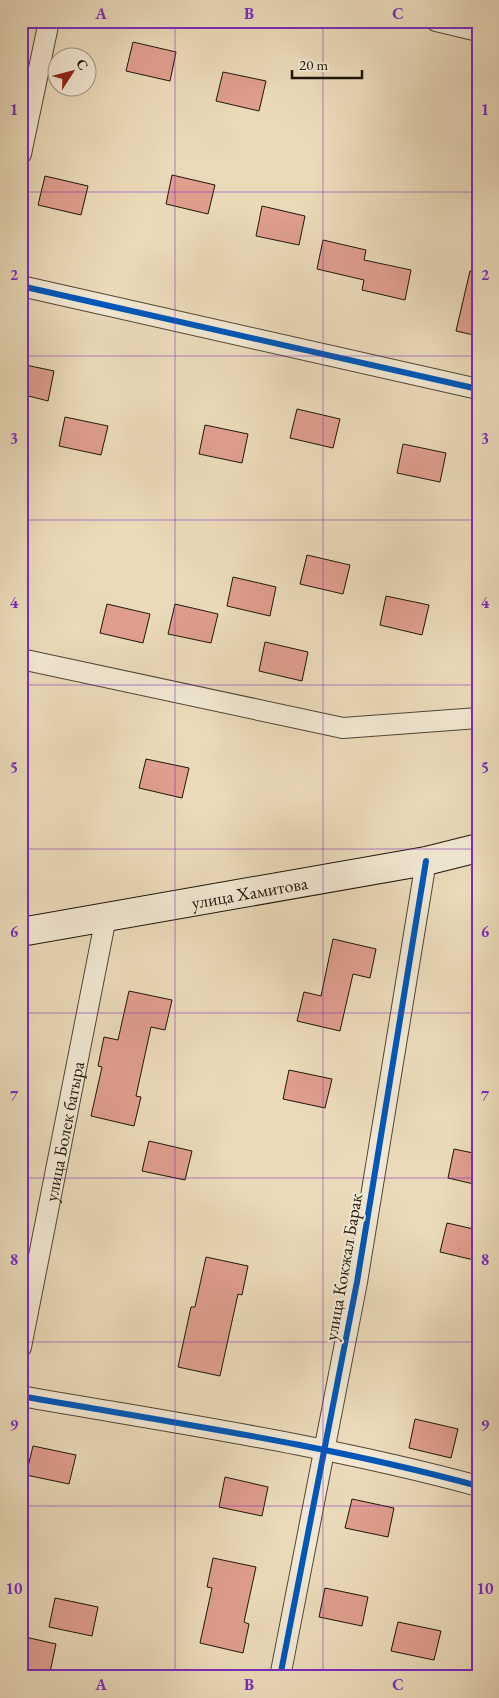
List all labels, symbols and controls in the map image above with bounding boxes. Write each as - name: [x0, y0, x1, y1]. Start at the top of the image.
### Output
- text: A: [94, 3, 107, 24]
- text: B: [244, 3, 254, 24]
- text: C: [392, 3, 404, 24]
- north arrow: [48, 48, 98, 98]
- scale bar: [292, 48, 362, 80]
- text: С: [72, 55, 93, 74]
- text: 20 m: [299, 55, 328, 74]
- text: 1: [10, 99, 18, 120]
- text: 1: [481, 99, 489, 120]
- text: 2: [10, 264, 19, 285]
- text: 2: [481, 264, 490, 285]
- text: 3: [10, 428, 18, 449]
- text: 3: [481, 428, 489, 449]
- text: 4: [10, 592, 19, 613]
- text: 4: [481, 592, 490, 613]
- text: 5: [10, 757, 18, 778]
- text: 5: [481, 757, 489, 778]
- street label: улица Хамитова: [190, 870, 310, 913]
- text: 6: [10, 921, 19, 942]
- text: 6: [481, 921, 490, 942]
- street label: улица Болек батыра: [39, 1058, 89, 1203]
- text: 7: [10, 1085, 19, 1106]
- text: 7: [481, 1085, 490, 1106]
- street label: улица Кокжал Барак: [319, 1191, 367, 1342]
- text: 8: [10, 1249, 18, 1270]
- text: 8: [481, 1249, 489, 1270]
- text: 9: [10, 1414, 19, 1435]
- text: 9: [481, 1414, 490, 1435]
- text: 10: [6, 1578, 23, 1599]
- text: 10: [477, 1578, 494, 1599]
- text: A: [94, 1674, 107, 1695]
- text: B: [244, 1674, 254, 1695]
- text: C: [392, 1674, 404, 1695]

